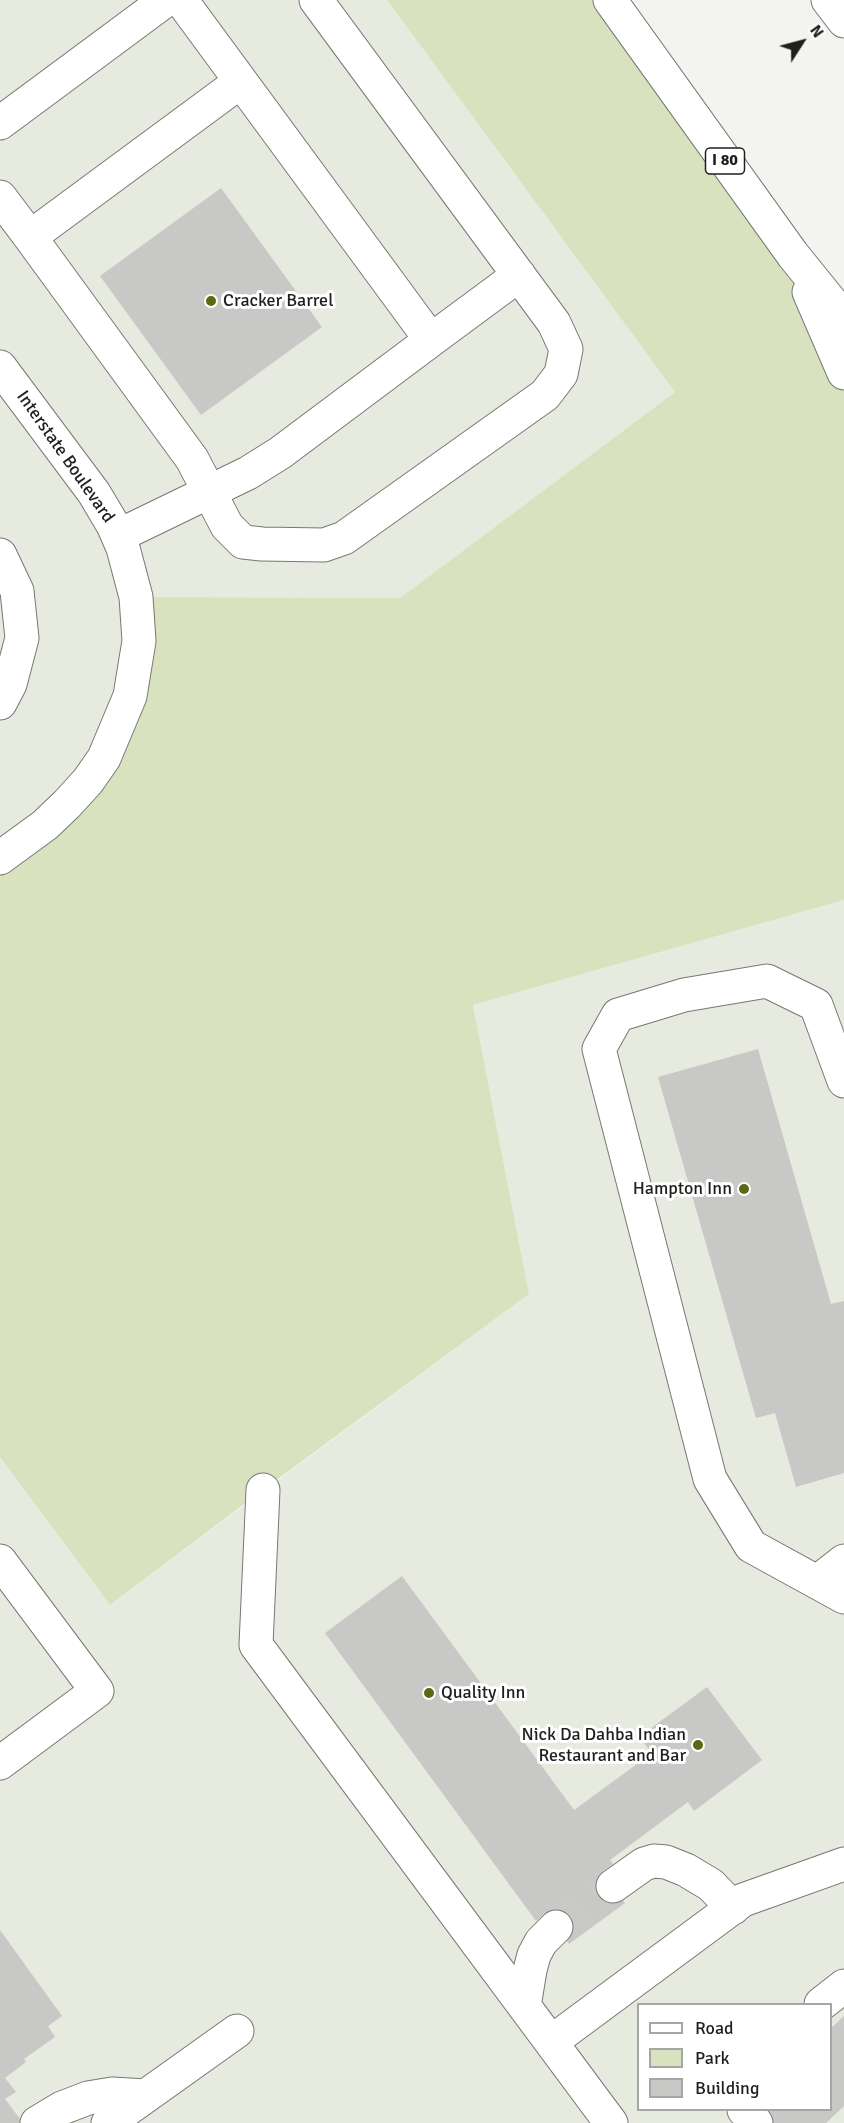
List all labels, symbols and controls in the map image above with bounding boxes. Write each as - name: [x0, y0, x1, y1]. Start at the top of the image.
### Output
- north arrow: [772, 12, 832, 72]
- text: N: [805, 21, 828, 42]
- road number: I 80: [706, 148, 744, 174]
- place label: Cracker Barrel: [223, 290, 333, 312]
- marker: Cracker Barrel: [204, 294, 218, 308]
- street label: Interstate Boulevard: [11, 387, 119, 527]
- place label: Hampton Inn: [633, 1178, 732, 1200]
- marker: Hampton Inn: [737, 1182, 751, 1196]
- place label: Quality Inn: [441, 1682, 525, 1704]
- marker: Quality Inn: [422, 1686, 436, 1700]
- place label: Nick Da Dahba Indian Restaurant and Bar: [521, 1724, 686, 1766]
- marker: Nick Da Dahba Indian Restaurant and Bar: [691, 1738, 705, 1752]
- legend: [637, 2003, 832, 2111]
- text: Road: [695, 2017, 734, 2039]
- text: Park: [695, 2047, 730, 2069]
- text: Building: [695, 2077, 759, 2099]

